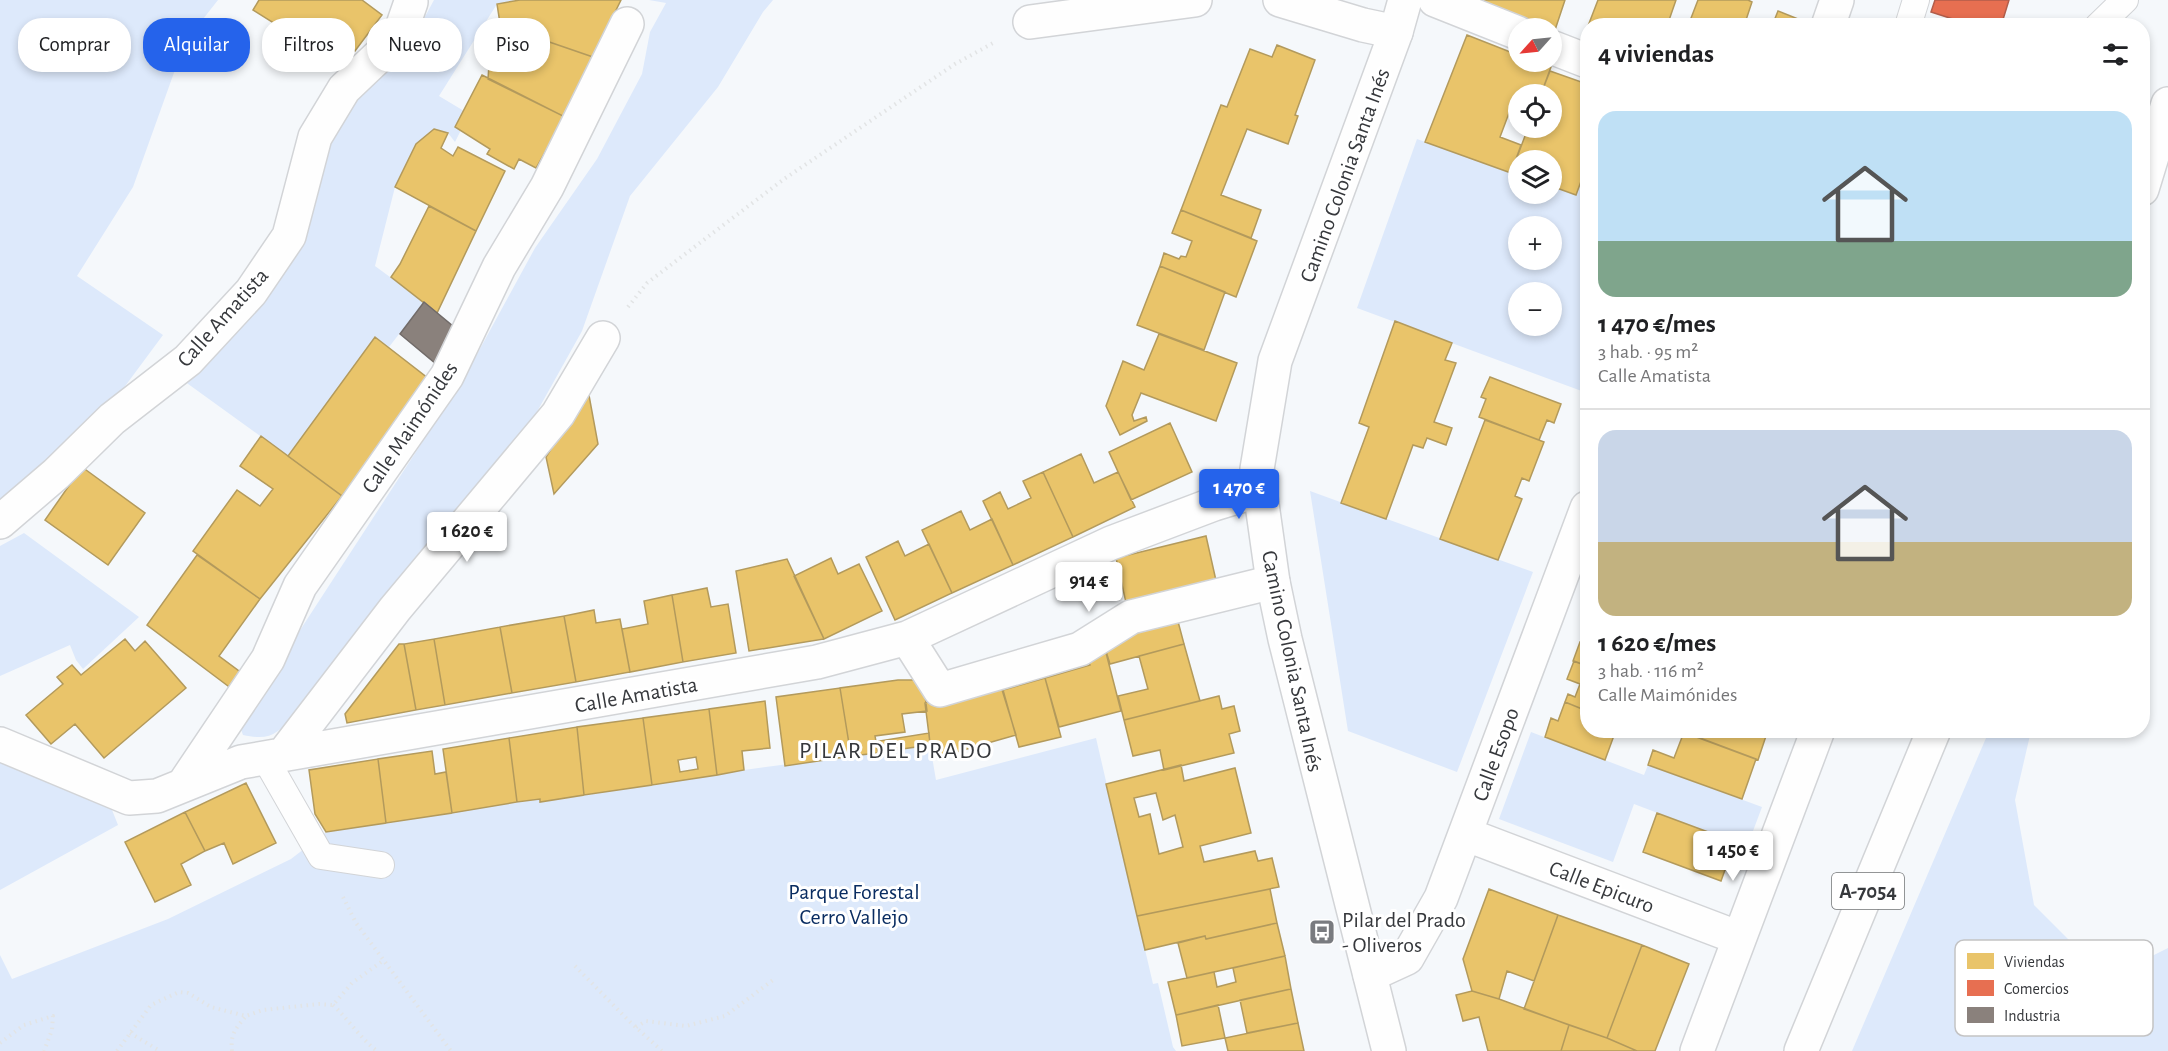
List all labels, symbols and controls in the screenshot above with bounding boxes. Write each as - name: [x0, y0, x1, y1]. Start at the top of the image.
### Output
- chip: Comprar: [18, 18, 131, 72]
- chip: Alquilar: [143, 18, 250, 72]
- chip: Filtros: [262, 18, 355, 72]
- chip: Nuevo: [367, 18, 462, 72]
- chip: Piso: [474, 18, 550, 72]
- north arrow: [1508, 18, 1562, 72]
- map controls: [1508, 18, 1562, 336]
- icon: filters: [2099, 38, 2132, 71]
- text: 4 viviendas: [1598, 41, 1714, 67]
- street label: Camino Colonia Santa Inés: [1296, 66, 1394, 285]
- button: locate: [1508, 84, 1562, 138]
- button: layers: [1508, 150, 1562, 204]
- icon: home: [1811, 150, 1919, 258]
- button: +: [1508, 216, 1562, 270]
- street label: Calle Amatista: [173, 264, 272, 371]
- button: −: [1508, 282, 1562, 336]
- text: 1 470 €/mes: [1598, 311, 1716, 337]
- text: 3 hab. · 95 m²: [1598, 342, 1698, 362]
- street label: Calle Maimónides: [358, 358, 462, 497]
- text: Calle Amatista: [1598, 366, 1711, 386]
- pin: 1 470 €: [1184, 469, 1294, 520]
- icon: home: [1811, 469, 1919, 577]
- text: 1 470 €: [1213, 478, 1265, 498]
- pin: 1 620 €: [412, 512, 522, 563]
- text: 1 620 €: [441, 521, 493, 541]
- street label: Camino Colonia Santa Inés: [1258, 549, 1326, 774]
- pin: 914 €: [1047, 562, 1131, 613]
- text: 914 €: [1069, 571, 1109, 591]
- text: 1 620 €/mes: [1598, 630, 1716, 656]
- text: 3 hab. · 116 m²: [1598, 661, 1704, 681]
- street label: Calle Amatista: [573, 673, 699, 717]
- text: Calle Maimónides: [1598, 685, 1737, 705]
- street label: Calle Esopo: [1469, 705, 1523, 804]
- district label: PILAR DEL PRADO: [799, 739, 993, 763]
- pin: 1 450 €: [1678, 831, 1788, 882]
- text: 1 450 €: [1707, 840, 1759, 860]
- street label: Calle Epicuro: [1546, 857, 1657, 917]
- road number: A-7054: [1832, 873, 1904, 909]
- park label: Parque Forestal Cerro Vallejo: [788, 881, 920, 928]
- place label: Pilar del Prado - Oliveros: [1342, 909, 1466, 956]
- bus stop icon: Pilar del Prado - Oliveros: [1307, 917, 1337, 947]
- legend: [1955, 940, 2153, 1036]
- text: Viviendas: [2004, 954, 2065, 970]
- text: Comercios: [2004, 981, 2069, 997]
- text: Industria: [2004, 1008, 2060, 1024]

